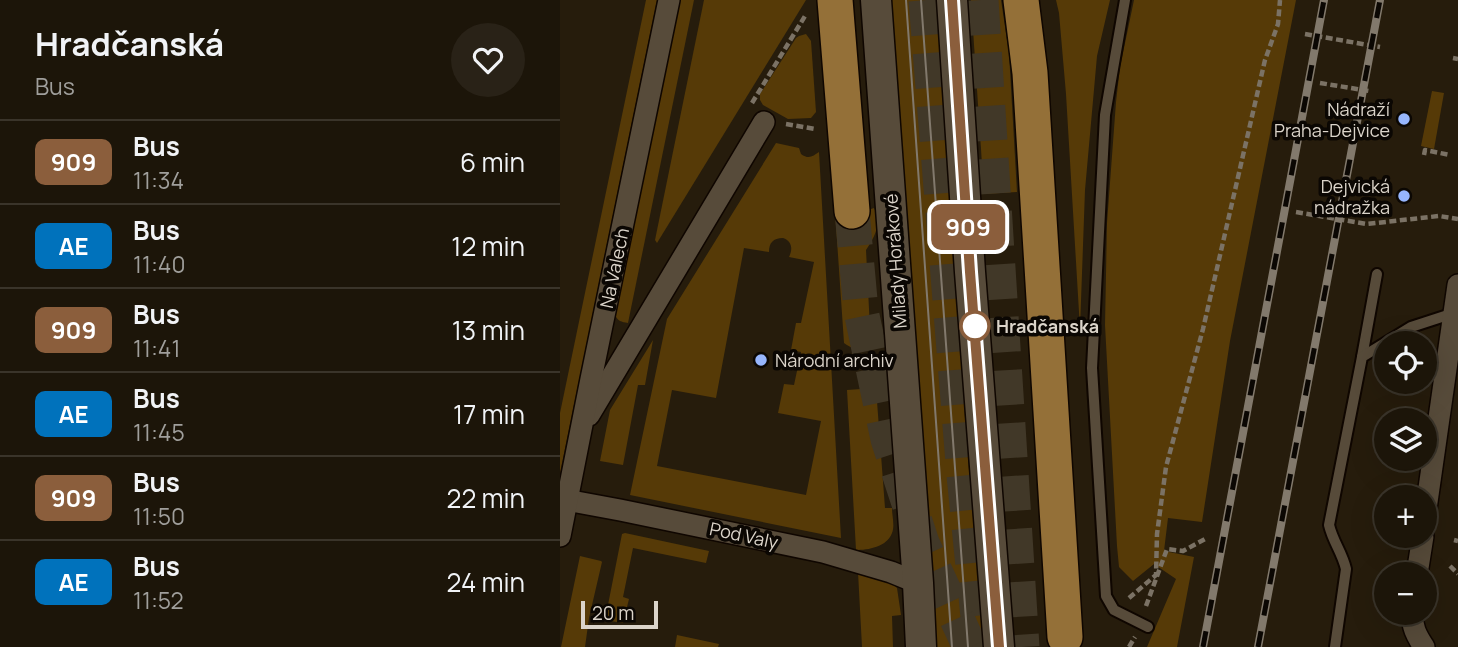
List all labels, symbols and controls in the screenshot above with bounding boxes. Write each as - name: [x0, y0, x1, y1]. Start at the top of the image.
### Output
- text: Hradčanská: [35, 21, 224, 66]
- button: heart: [451, 23, 525, 97]
- text: Bus: [35, 70, 75, 102]
- place label: Nádraží Praha-Dejvice: [1274, 97, 1390, 142]
- marker: Nádraží Praha-Dejvice: [1396, 111, 1412, 127]
- text: Bus: [133, 128, 180, 164]
- text: 6 min: [460, 144, 525, 180]
- text: 909: [51, 145, 96, 178]
- text: 11:34: [133, 164, 184, 196]
- place label: Dejvická nádražka: [1314, 174, 1390, 219]
- marker: Dejvická nádražka: [1396, 188, 1412, 204]
- street label: Milady Horákové: [878, 193, 912, 329]
- line badge: 909: [928, 204, 1008, 250]
- text: 909: [945, 210, 991, 243]
- text: Bus: [133, 212, 180, 248]
- street label: Na Valech: [594, 226, 634, 310]
- text: 12 min: [451, 228, 525, 264]
- text: AE: [58, 229, 89, 262]
- text: 11:40: [133, 248, 185, 280]
- text: Bus: [133, 296, 180, 332]
- marker: Hradčanská: [960, 311, 990, 341]
- text: 13 min: [452, 312, 525, 348]
- text: 909: [51, 313, 96, 346]
- place label: Hradčanská: [996, 314, 1099, 338]
- map controls: [1374, 331, 1437, 625]
- button: locate: [1374, 331, 1437, 394]
- text: 11:41: [133, 332, 180, 364]
- place label: Národní archiv: [775, 348, 894, 372]
- marker: Národní archiv: [753, 352, 769, 368]
- text: Bus: [133, 380, 180, 416]
- text: 17 min: [453, 396, 525, 432]
- text: AE: [58, 397, 89, 430]
- button: layers: [1374, 408, 1437, 471]
- text: 11:45: [133, 416, 185, 448]
- text: Bus: [133, 464, 180, 500]
- text: 22 min: [447, 480, 525, 516]
- text: 909: [51, 481, 96, 514]
- button: +: [1374, 485, 1437, 548]
- text: 11:50: [133, 500, 185, 532]
- street label: Pod Valy: [708, 516, 781, 554]
- text: Bus: [133, 548, 180, 584]
- button: −: [1374, 562, 1437, 625]
- text: 24 min: [447, 564, 525, 600]
- text: AE: [58, 565, 89, 598]
- text: 11:52: [133, 584, 184, 616]
- scale bar: [581, 598, 658, 630]
- text: 20 m: [592, 600, 634, 626]

